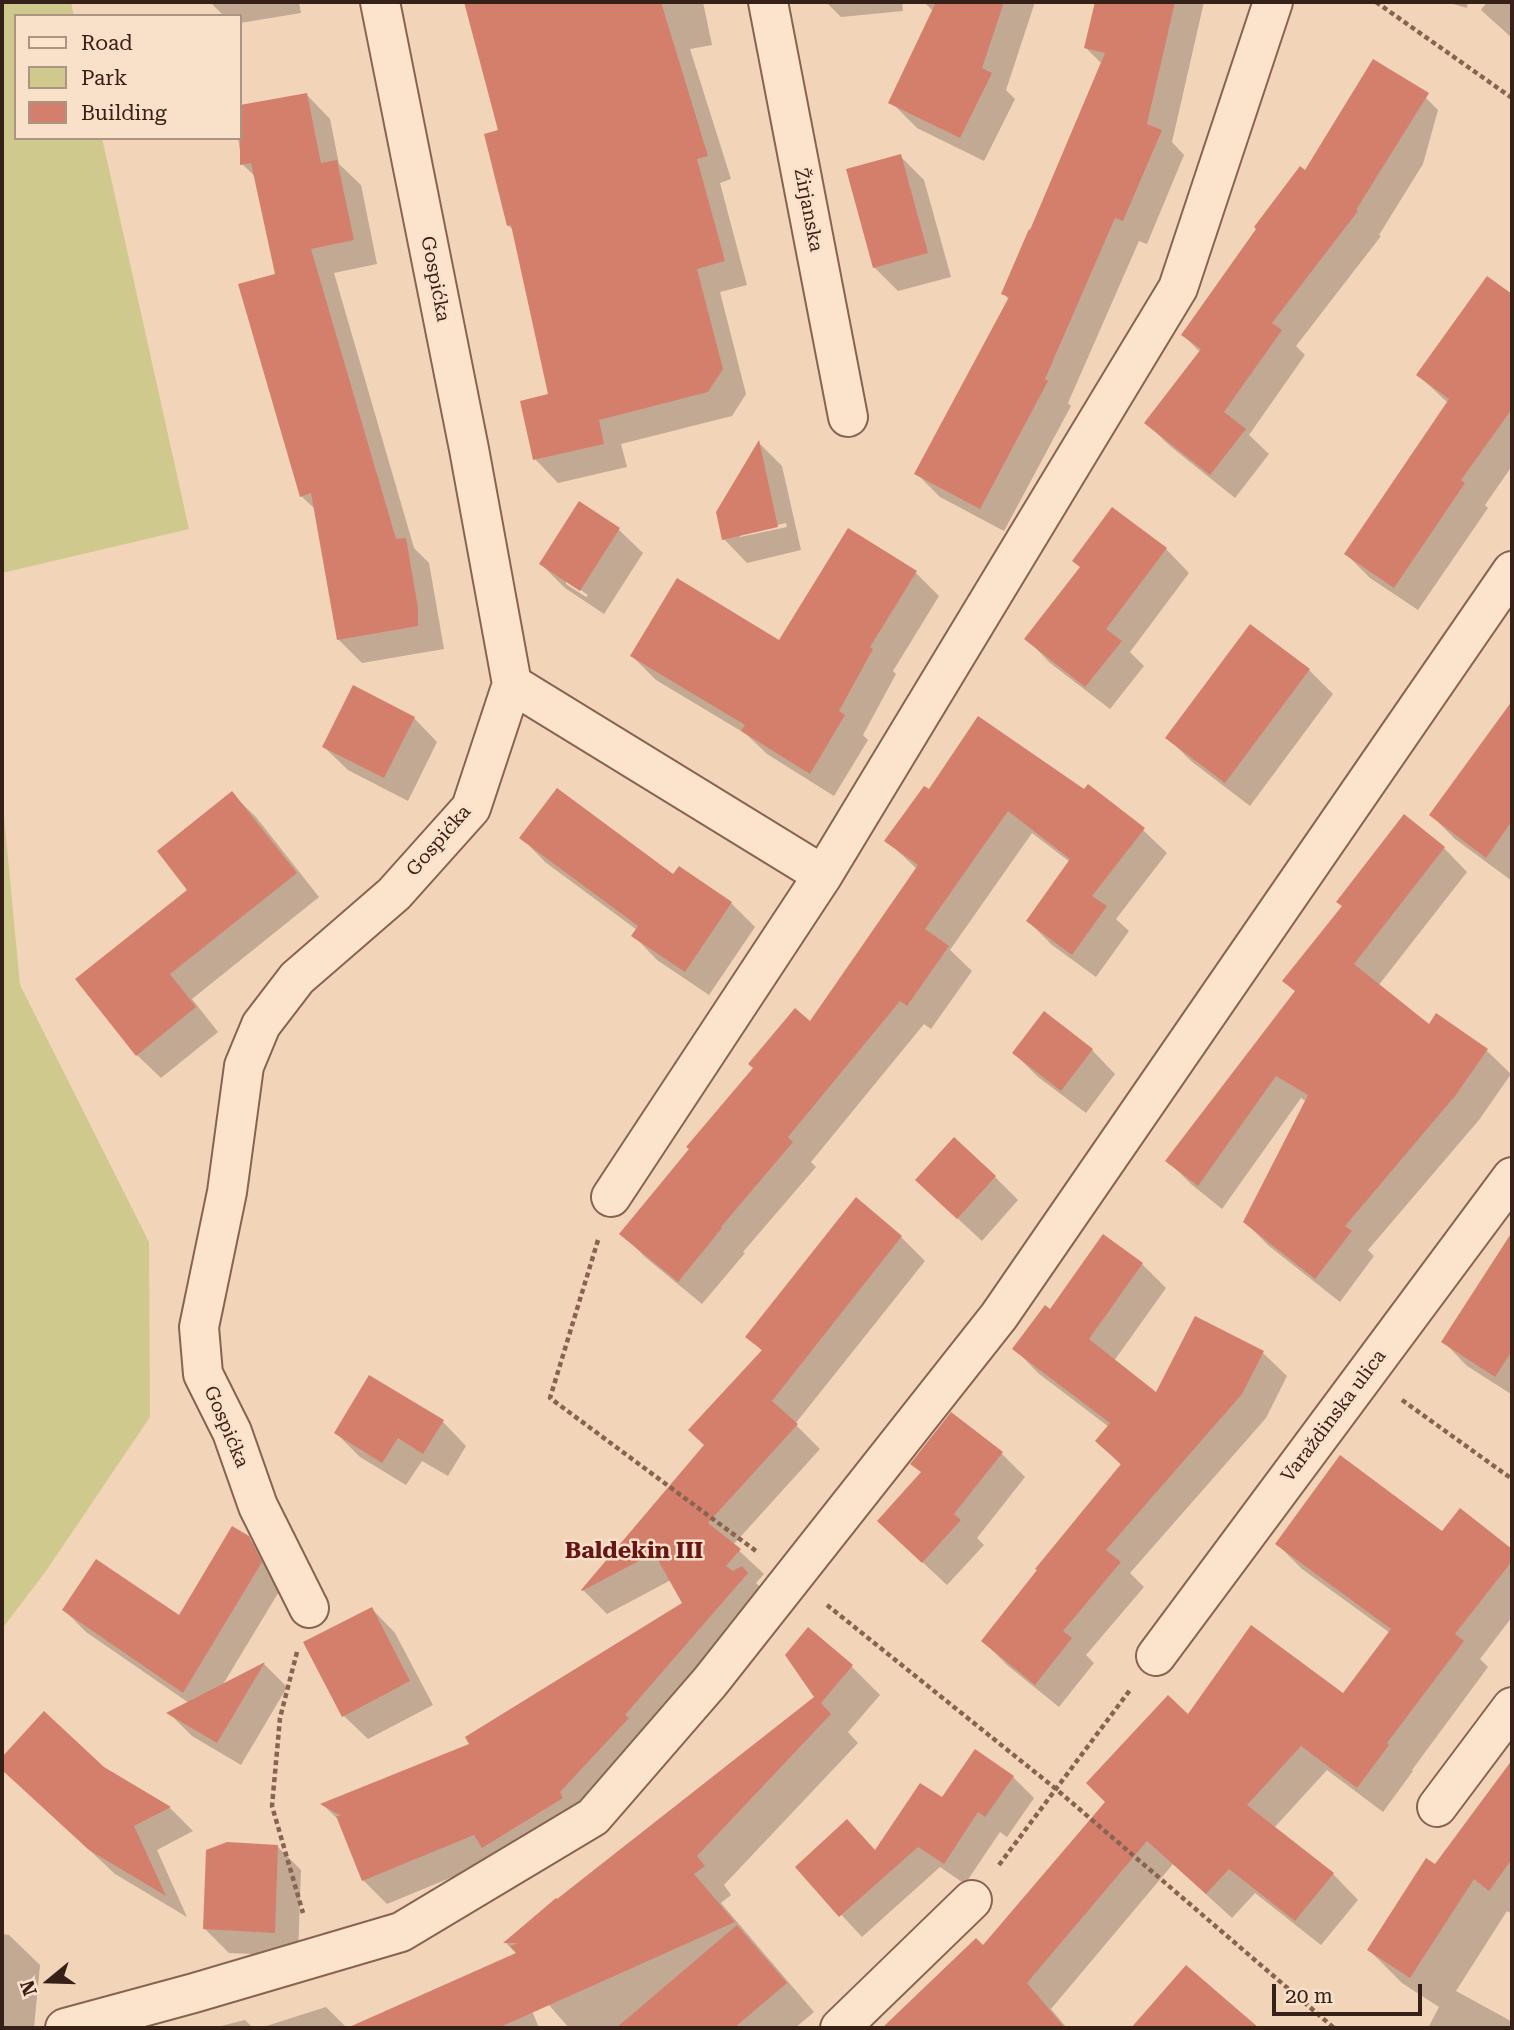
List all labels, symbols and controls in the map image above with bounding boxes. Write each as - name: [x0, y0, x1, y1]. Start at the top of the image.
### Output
- legend: [14, 14, 242, 140]
- text: Road: [81, 31, 133, 55]
- text: Park: [81, 66, 127, 90]
- text: Building: [81, 101, 167, 125]
- street label: Žirjanska: [789, 166, 827, 254]
- street label: Gospićka: [416, 234, 454, 324]
- street label: Gospićka: [402, 801, 476, 881]
- street label: Varaždinska ulica: [1277, 1345, 1391, 1487]
- street label: Gospićka: [199, 1383, 253, 1471]
- district label: Baldekin III: [565, 1537, 703, 1565]
- north arrow: [14, 1946, 84, 2016]
- scale bar: [1276, 1970, 1426, 2014]
- text: N: [15, 1977, 42, 1999]
- text: 20 m: [1285, 1984, 1333, 2008]

